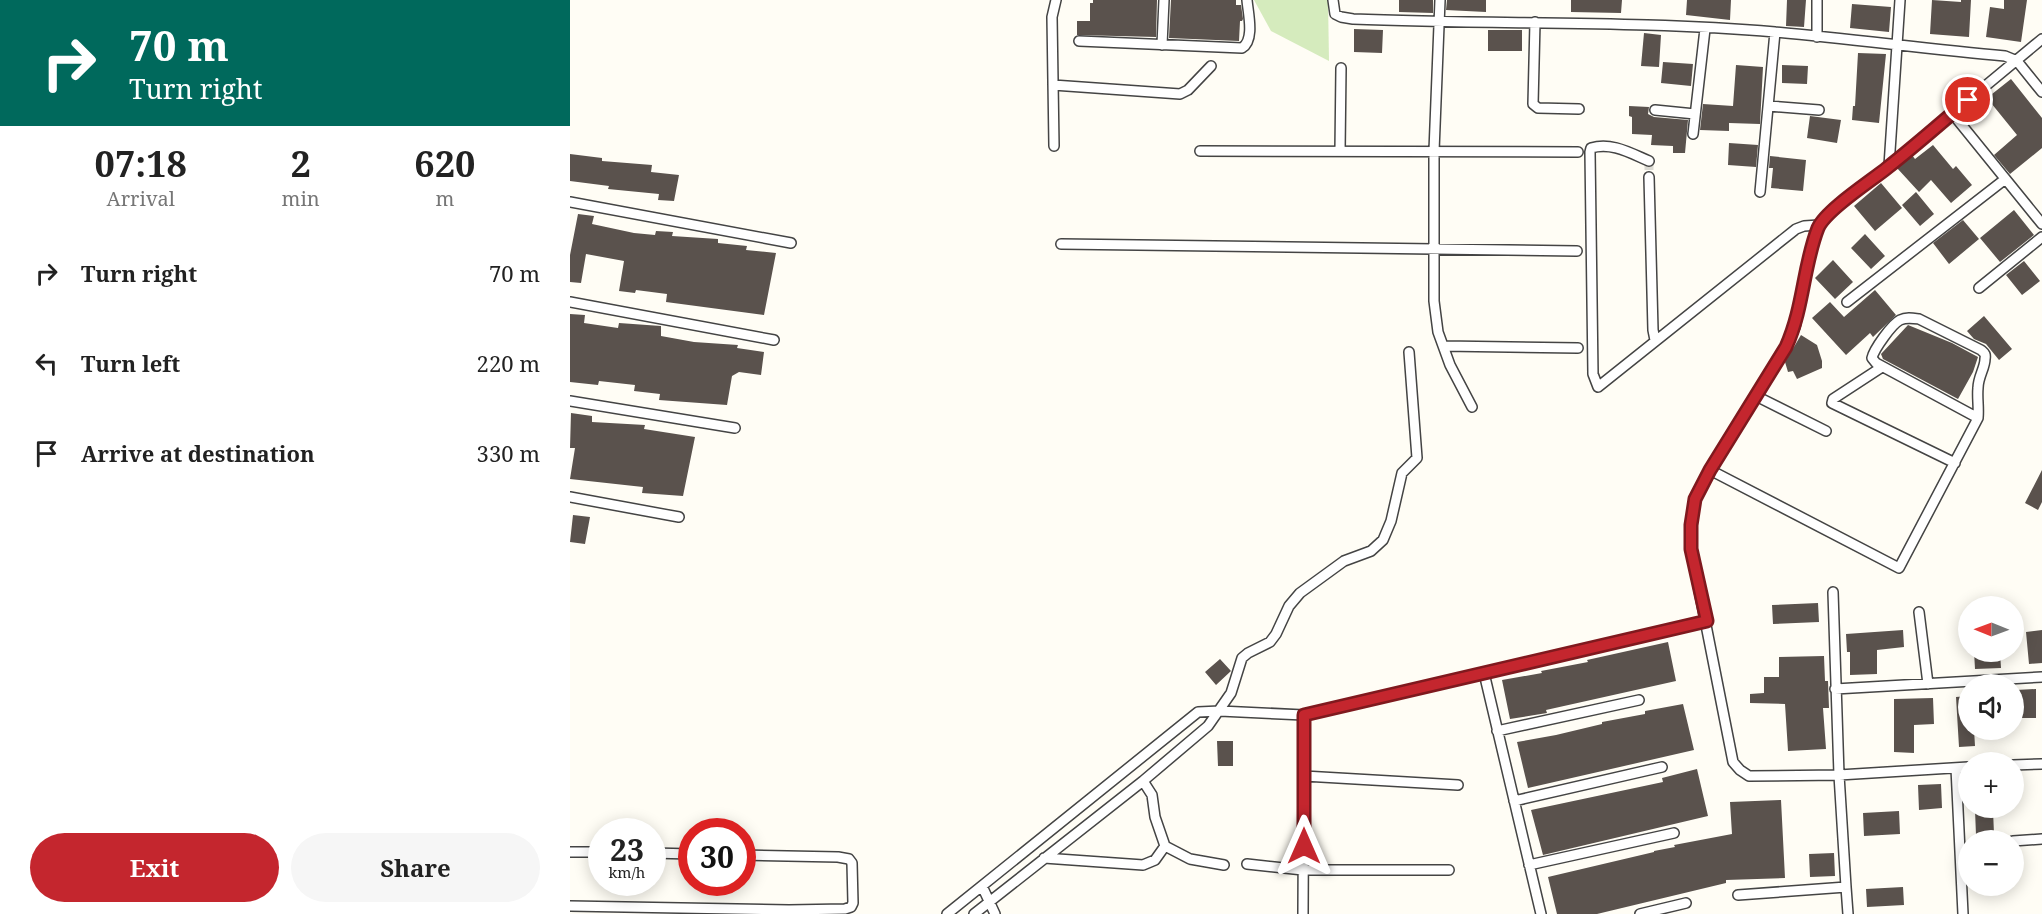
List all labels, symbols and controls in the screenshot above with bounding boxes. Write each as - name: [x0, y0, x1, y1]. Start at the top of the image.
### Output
- text: 70 m: [129, 16, 229, 73]
- icon: right: [30, 24, 108, 102]
- text: Turn right: [129, 70, 262, 107]
- pin: [1942, 74, 1993, 125]
- icon: arrive: [1951, 83, 1984, 116]
- text: 07:18: [95, 139, 187, 188]
- text: 2: [290, 139, 311, 188]
- text: 620: [414, 139, 475, 188]
- text: Arrival: [107, 185, 175, 212]
- text: min: [282, 185, 320, 212]
- text: m: [435, 185, 454, 212]
- icon: right: [30, 257, 63, 290]
- text: Turn right: [81, 258, 197, 288]
- text: 70 m: [489, 258, 540, 288]
- icon: left: [30, 347, 63, 380]
- text: Turn left: [81, 348, 180, 378]
- text: 220 m: [477, 348, 540, 378]
- icon: arrive: [30, 437, 63, 470]
- text: Arrive at destination: [81, 438, 315, 468]
- text: 330 m: [477, 438, 540, 468]
- north arrow: [1958, 596, 2024, 662]
- map controls: [1958, 596, 2024, 896]
- button: sound: [1958, 674, 2024, 740]
- button: +: [1958, 752, 2024, 818]
- position arrow: [1272, 814, 1336, 878]
- speed limit sign: 30: [678, 818, 756, 896]
- text: 23: [610, 829, 644, 870]
- button: −: [1958, 830, 2024, 896]
- button: Exit: [30, 833, 279, 902]
- button: Share: [291, 833, 540, 902]
- text: km/h: [609, 862, 645, 882]

